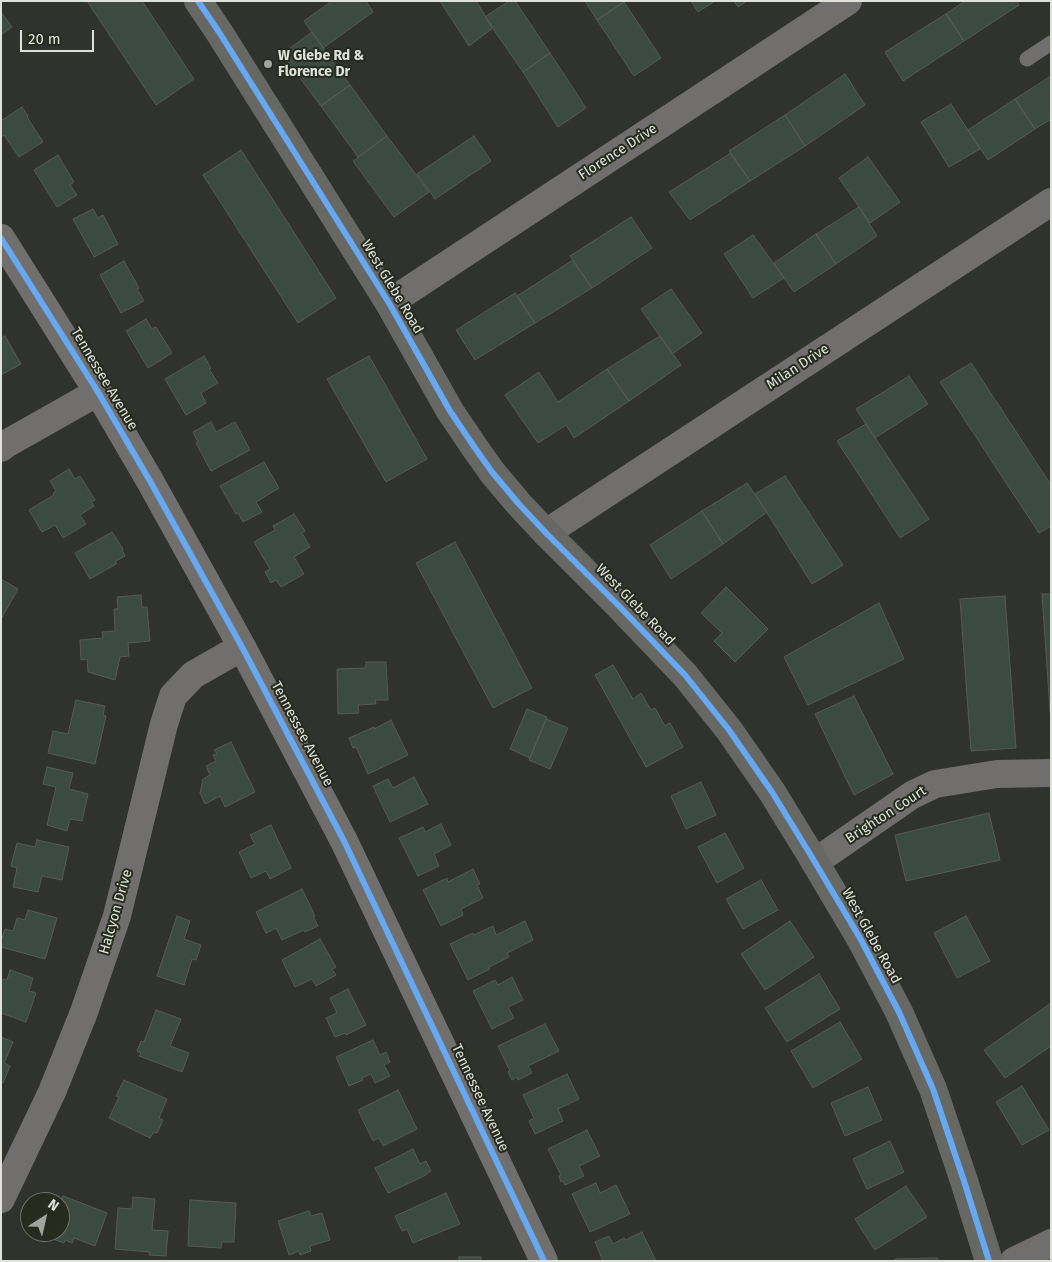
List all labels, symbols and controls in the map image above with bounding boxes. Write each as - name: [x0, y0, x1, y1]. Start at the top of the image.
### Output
- scale bar: [22, 20, 96, 52]
- text: 20 m: [28, 30, 61, 48]
- place label: W Glebe Rd & Florence Dr: [278, 48, 364, 80]
- marker: W Glebe Rd & Florence Dr: [262, 58, 274, 70]
- street label: Florence Drive: [576, 120, 660, 184]
- street label: West Glebe Road: [357, 237, 427, 337]
- street label: Tennessee Avenue: [67, 325, 141, 433]
- street label: Milan Drive: [764, 341, 832, 393]
- street label: West Glebe Road: [592, 561, 678, 649]
- street label: Tennessee Avenue: [267, 679, 337, 789]
- street label: Brighton Court: [843, 783, 929, 847]
- street label: Halcyon Drive: [96, 868, 136, 956]
- street label: West Glebe Road: [838, 885, 904, 987]
- street label: Tennessee Avenue: [448, 1042, 512, 1154]
- north arrow: [20, 1192, 70, 1242]
- text: N: [45, 1195, 62, 1215]

